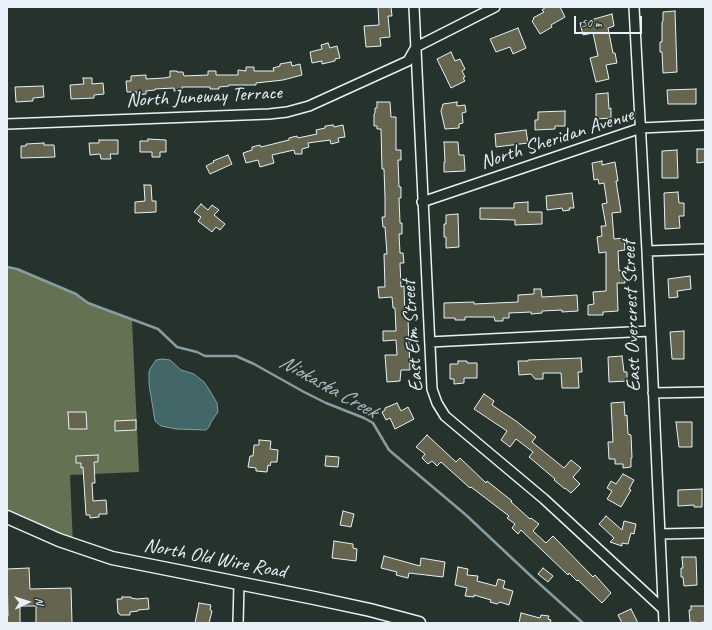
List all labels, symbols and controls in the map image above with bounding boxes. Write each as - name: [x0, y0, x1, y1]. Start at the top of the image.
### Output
- scale bar: [576, 8, 644, 34]
- text: 50 m: [581, 15, 601, 31]
- street label: North Juneway Terrace: [126, 81, 282, 113]
- street label: North Sheridan Avenue: [477, 103, 637, 175]
- street label: East Overcrest Street: [617, 240, 647, 392]
- street label: East Elm Street: [397, 279, 429, 393]
- water label: Niokaska Creek: [274, 350, 382, 424]
- street label: North Old Wire Road: [142, 533, 288, 585]
- north arrow: [8, 582, 48, 622]
- text: N: [33, 597, 47, 605]

